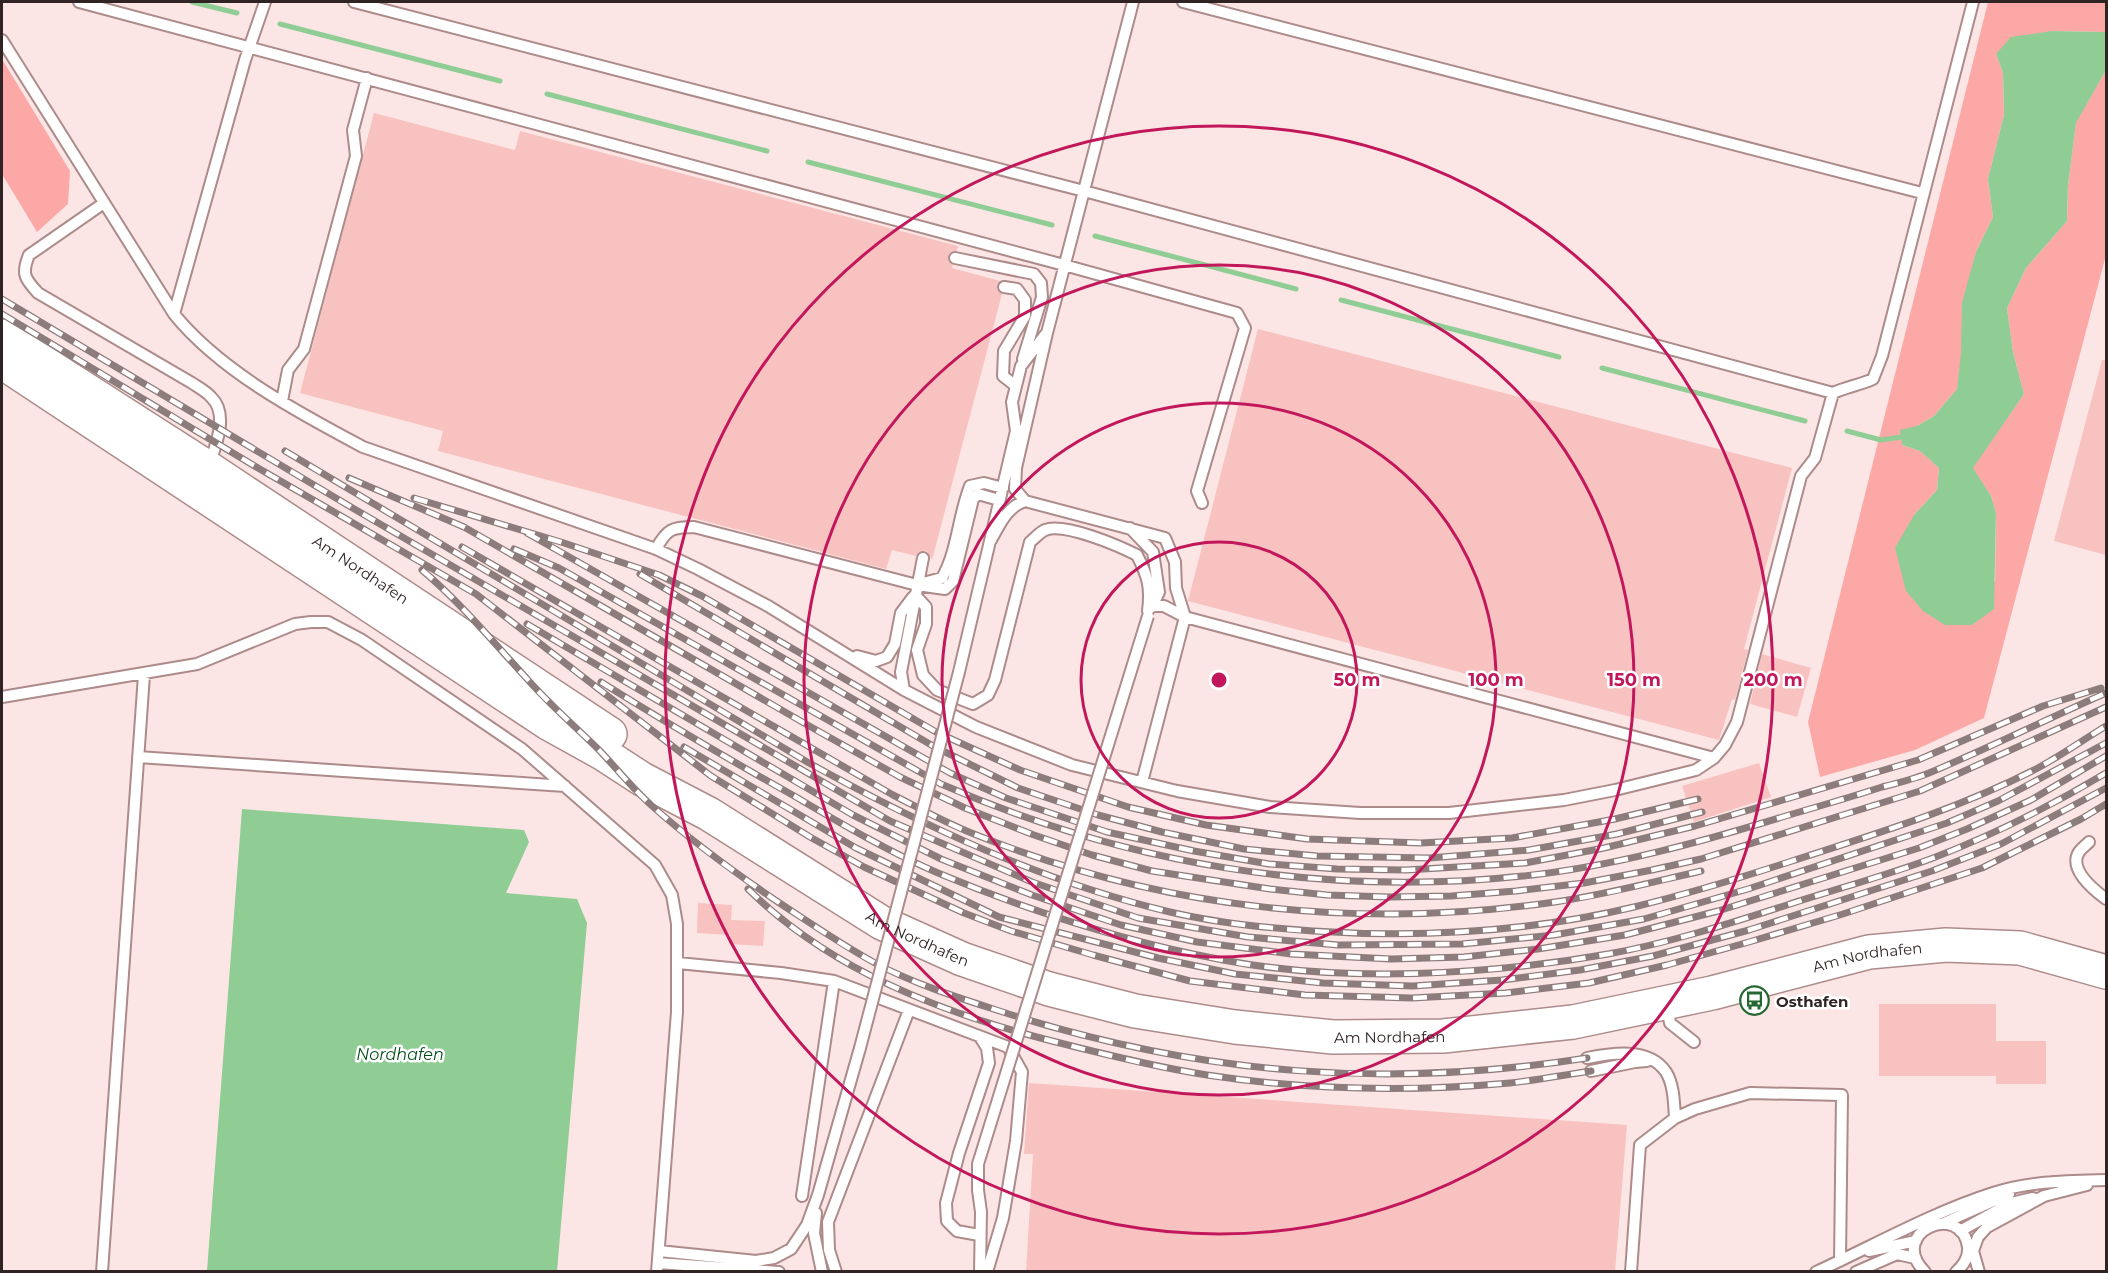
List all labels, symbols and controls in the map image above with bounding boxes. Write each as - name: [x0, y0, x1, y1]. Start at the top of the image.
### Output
- street label: Am Nordhafen: [309, 531, 413, 608]
- text: 50 m: [1334, 669, 1380, 691]
- text: 100 m: [1468, 669, 1524, 691]
- text: 150 m: [1607, 669, 1661, 691]
- text: 200 m: [1743, 669, 1803, 691]
- centre of rings: [1209, 670, 1229, 690]
- street label: Am Nordhafen: [863, 906, 972, 970]
- street label: Am Nordhafen: [1810, 938, 1923, 976]
- bus stop icon: Osthafen: [1739, 985, 1771, 1017]
- place label: Osthafen: [1776, 992, 1848, 1011]
- street label: Am Nordhafen: [1334, 1026, 1445, 1046]
- water label: Nordhafen: [356, 1045, 444, 1064]

